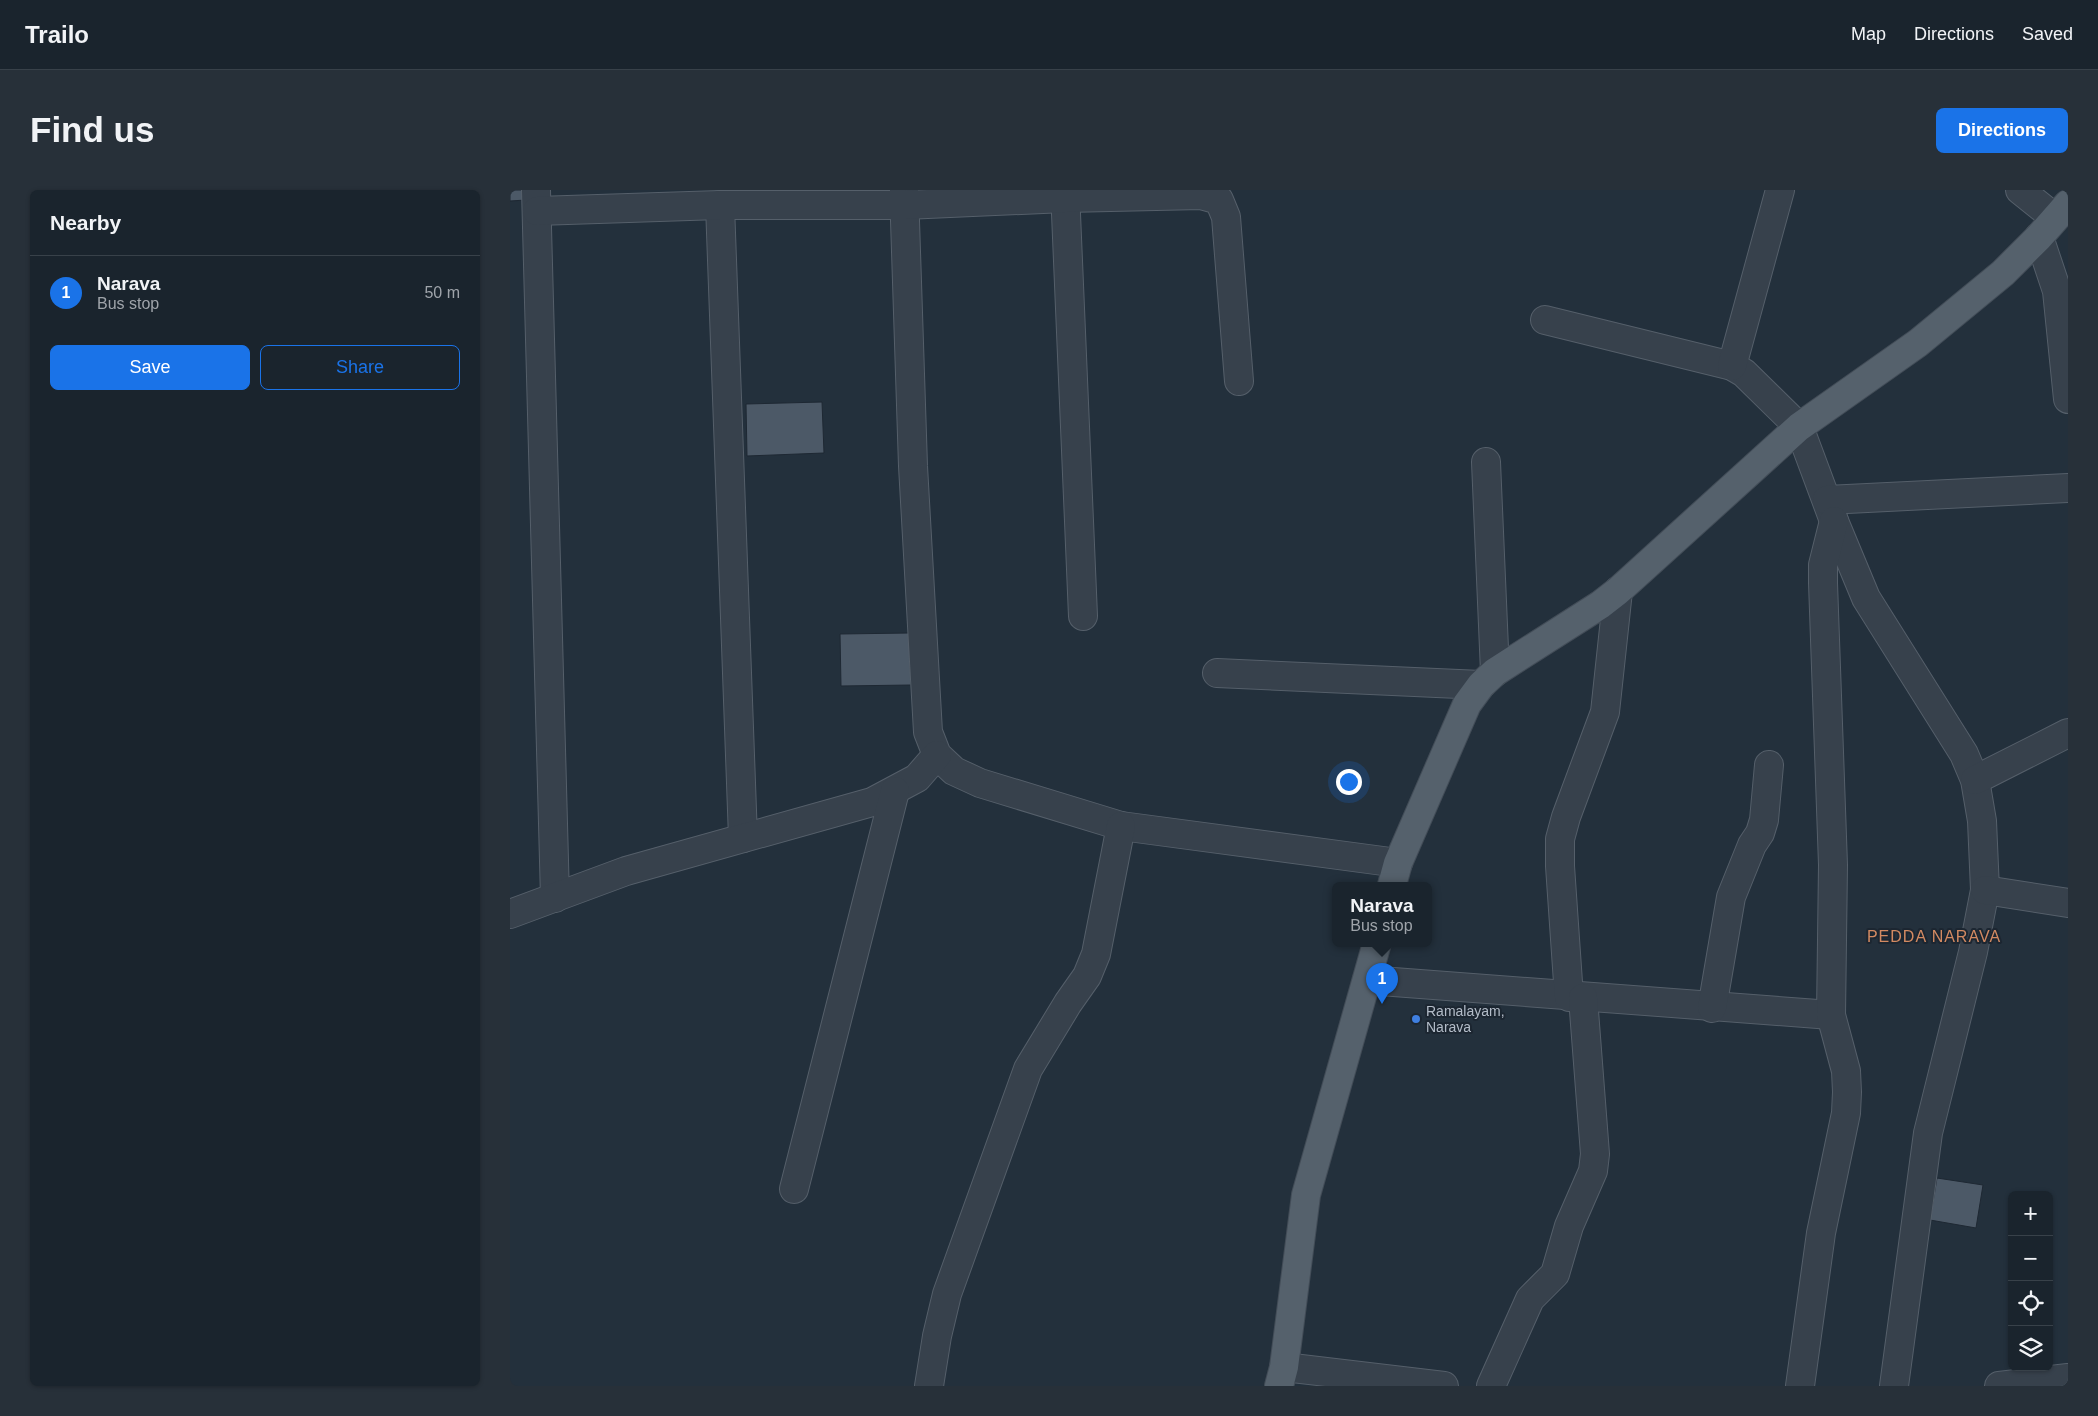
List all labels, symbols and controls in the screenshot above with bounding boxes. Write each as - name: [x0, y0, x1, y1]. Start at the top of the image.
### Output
- text: Trailo: [25, 21, 89, 48]
- text: Map: [1851, 24, 1886, 44]
- text: Directions: [1914, 24, 1994, 44]
- text: Saved: [2022, 24, 2073, 44]
- button: Directions: [1936, 108, 2068, 153]
- text: Find us: [30, 110, 154, 149]
- text: Nearby: [50, 211, 121, 234]
- text: Narava: [97, 273, 160, 294]
- text: 1: [62, 284, 70, 301]
- text: 50 m: [424, 284, 460, 301]
- text: Bus stop: [97, 295, 159, 312]
- button: Save: [50, 345, 250, 390]
- button: Share: [260, 345, 460, 390]
- your location: [1336, 769, 1362, 795]
- popup: [1332, 882, 1432, 947]
- text: Narava: [1350, 895, 1414, 916]
- text: Bus stop: [1350, 917, 1413, 934]
- district label: PEDDA NARAVA: [1867, 928, 2001, 945]
- pin: 1: [1366, 963, 1398, 1004]
- place label: Ramalayam, Narava: [1426, 1003, 1505, 1035]
- marker: Ramalayam, Narava: [1410, 1013, 1422, 1025]
- map controls: [2008, 1191, 2053, 1371]
- button: +: [2008, 1191, 2053, 1236]
- button: −: [2008, 1236, 2053, 1281]
- button: locate: [2008, 1281, 2053, 1326]
- button: layers: [2008, 1326, 2053, 1371]

